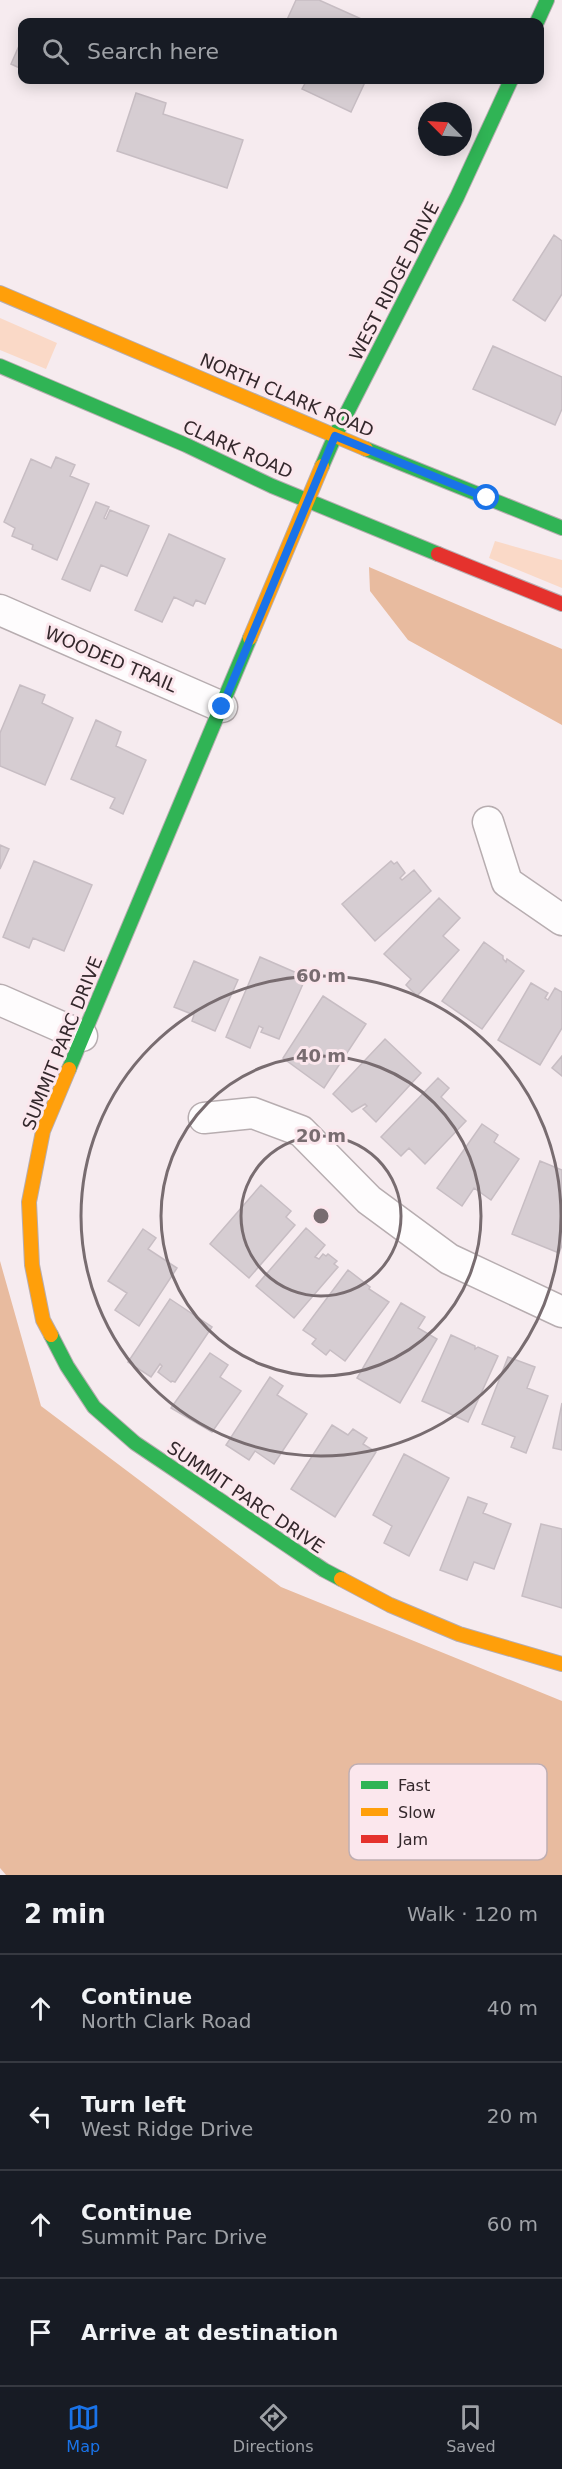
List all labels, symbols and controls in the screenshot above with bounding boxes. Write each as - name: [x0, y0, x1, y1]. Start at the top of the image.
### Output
- search box: [18, 18, 544, 84]
- icon: search: [39, 35, 72, 68]
- text: Search here: [87, 39, 219, 64]
- north arrow: [418, 102, 472, 156]
- street label: WEST RIDGE DRIVE: [345, 198, 443, 364]
- street label: NORTH CLARK ROAD: [197, 349, 377, 441]
- street label: CLARK ROAD: [180, 415, 296, 483]
- route start: [473, 484, 499, 510]
- street label: WOODED TRAIL: [42, 622, 180, 696]
- route end: [208, 693, 234, 719]
- street label: SUMMIT PARC DRIVE: [18, 953, 106, 1133]
- text: 60 m: [296, 965, 346, 986]
- text: 40 m: [296, 1045, 346, 1066]
- text: 20 m: [296, 1125, 346, 1146]
- centre of rings: [311, 1206, 331, 1226]
- street label: SUMMIT PARC DRIVE: [163, 1437, 329, 1557]
- legend: [349, 1764, 547, 1860]
- text: Fast: [398, 1776, 430, 1795]
- text: Slow: [398, 1803, 435, 1822]
- text: Jam: [397, 1830, 428, 1849]
- text: 2 min: [24, 1899, 106, 1929]
- text: Walk · 120 m: [407, 1902, 538, 1926]
- text: Continue: [81, 1984, 192, 2009]
- icon: ahead: [24, 1992, 57, 2025]
- text: 40 m: [487, 1996, 538, 2020]
- text: North Clark Road: [81, 2009, 251, 2033]
- text: Turn left: [81, 2092, 186, 2117]
- icon: left: [24, 2100, 57, 2133]
- text: 20 m: [487, 2104, 538, 2128]
- text: West Ridge Drive: [81, 2117, 253, 2141]
- text: Continue: [81, 2200, 192, 2225]
- icon: ahead: [24, 2208, 57, 2241]
- text: 60 m: [487, 2212, 538, 2236]
- text: Summit Parc Drive: [81, 2225, 267, 2249]
- icon: arrive: [24, 2316, 57, 2349]
- text: Arrive at destination: [81, 2320, 338, 2345]
- tab: Map: [66, 2401, 100, 2456]
- tab: Directions: [233, 2401, 313, 2456]
- tab: Saved: [446, 2401, 496, 2456]

